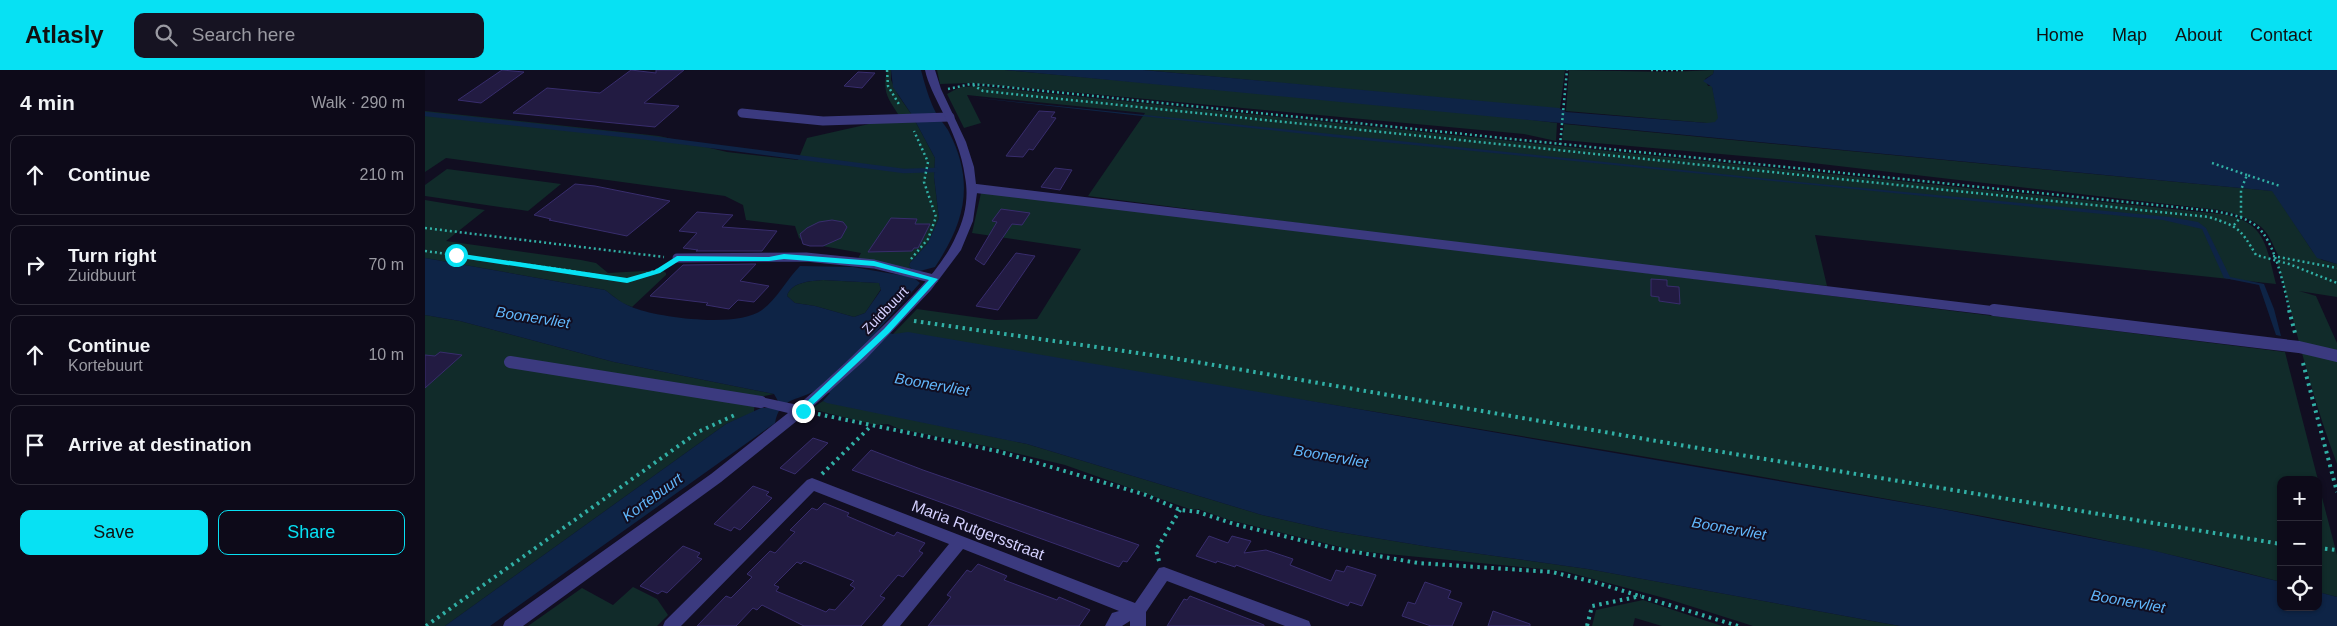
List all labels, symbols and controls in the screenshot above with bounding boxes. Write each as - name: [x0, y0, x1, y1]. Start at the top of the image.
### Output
- search box: [134, 13, 484, 58]
- text: Atlasly: [25, 21, 104, 48]
- icon: search: [152, 21, 180, 49]
- text: Search here: [192, 24, 295, 45]
- text: Home: [2036, 25, 2084, 45]
- text: Map: [2112, 25, 2147, 45]
- text: About: [2175, 25, 2222, 45]
- text: Contact: [2250, 25, 2312, 45]
- text: 4 min: [20, 91, 75, 114]
- text: Walk · 290 m: [311, 94, 405, 111]
- icon: ahead: [21, 161, 49, 189]
- text: Continue: [68, 164, 150, 185]
- text: 210 m: [360, 166, 404, 183]
- route start: [445, 244, 468, 267]
- text: Turn right: [68, 245, 156, 266]
- icon: right: [21, 251, 49, 279]
- text: 70 m: [368, 256, 404, 273]
- text: Zuidbuurt: [68, 267, 136, 284]
- street label: Zuidbuurt: [859, 283, 911, 337]
- water label: Boonervliet: [495, 303, 572, 331]
- text: Continue: [68, 335, 150, 356]
- icon: ahead: [21, 341, 49, 369]
- text: 10 m: [368, 346, 404, 363]
- text: Kortebuurt: [68, 357, 143, 374]
- water label: Boonervliet: [894, 369, 971, 399]
- route end: [792, 400, 815, 423]
- icon: arrive: [21, 431, 49, 459]
- text: Arrive at destination: [68, 434, 252, 455]
- water label: Boonervliet: [1293, 441, 1370, 471]
- water label: Kortebuurt: [619, 469, 686, 524]
- map controls: [2277, 476, 2322, 611]
- button: +: [2277, 476, 2322, 521]
- street label: Maria Rutgersstraat: [909, 497, 1047, 563]
- button: Save: [20, 510, 208, 555]
- button: Share: [218, 510, 405, 555]
- water label: Boonervliet: [1691, 513, 1768, 543]
- button: −: [2277, 521, 2322, 566]
- button: locate: [2277, 566, 2322, 611]
- water label: Boonervliet: [2090, 586, 2167, 616]

